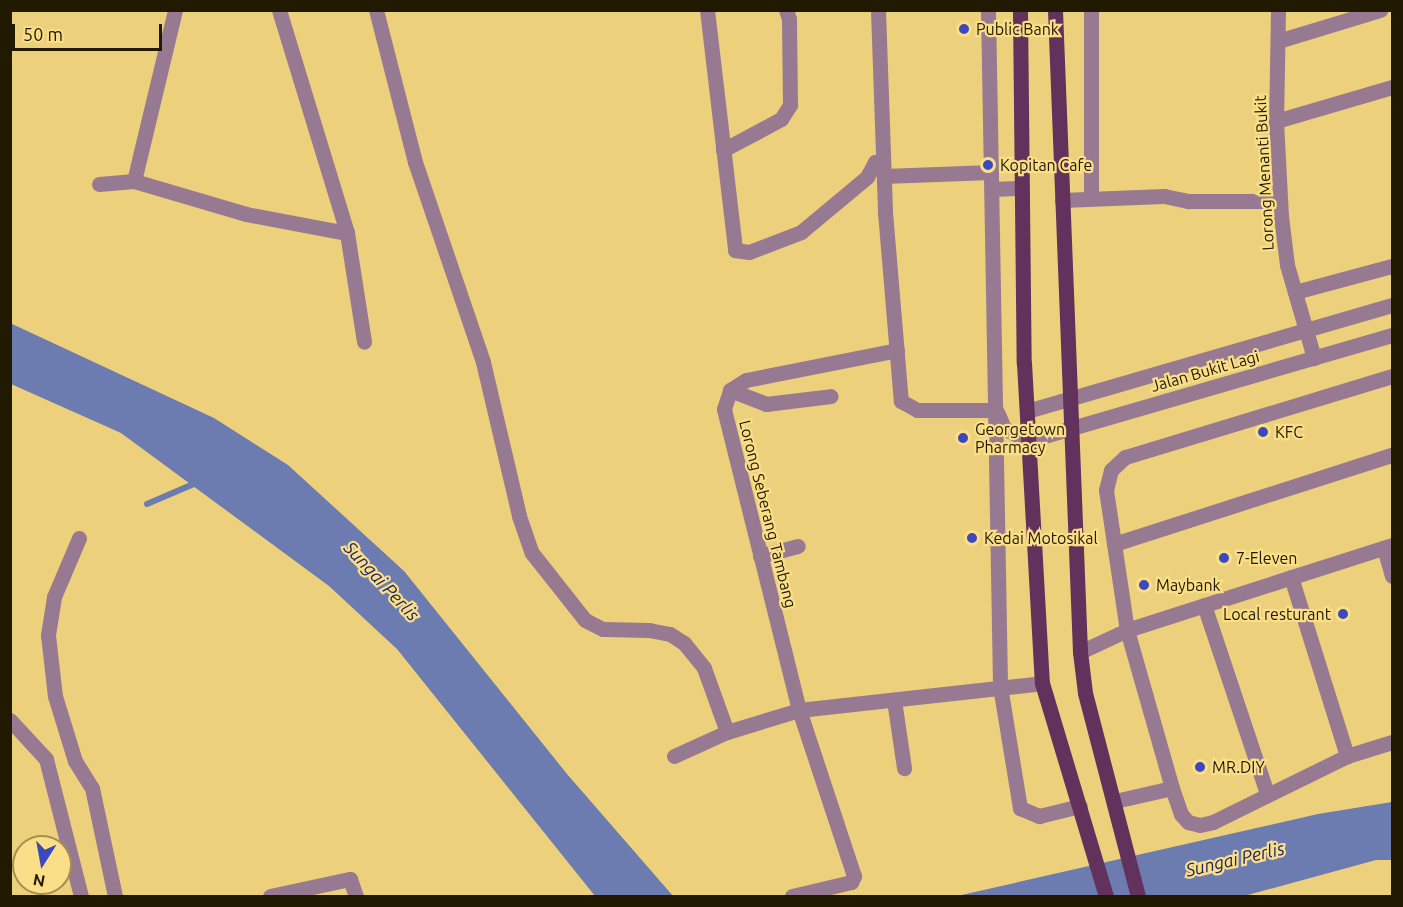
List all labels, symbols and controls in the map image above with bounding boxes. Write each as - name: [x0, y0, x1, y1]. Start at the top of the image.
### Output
- scale bar: [15, 12, 165, 50]
- place label: Public Bank: [976, 19, 1059, 39]
- marker: Public Bank: [957, 22, 971, 36]
- text: 50 m: [23, 24, 63, 44]
- street label: Lorong Menanti Bukit: [1250, 95, 1278, 251]
- place label: Kopitan Cafe: [1000, 155, 1092, 175]
- marker: Kopitan Cafe: [981, 158, 995, 172]
- street label: Jalan Bukit Lagi: [1149, 346, 1261, 396]
- street label: Lorong Seberang Tambang: [735, 418, 801, 610]
- place label: Georgetown Pharmacy: [975, 419, 1065, 457]
- place label: KFC: [1275, 422, 1303, 442]
- marker: KFC: [1256, 425, 1270, 439]
- marker: Georgetown Pharmacy: [956, 431, 970, 445]
- place label: Kedai Motosikal: [984, 528, 1098, 548]
- marker: Kedai Motosikal: [965, 531, 979, 545]
- water label: Sungai Perlis: [340, 537, 424, 625]
- place label: 7-Eleven: [1236, 548, 1297, 568]
- marker: 7-Eleven: [1217, 551, 1231, 565]
- place label: Maybank: [1156, 575, 1221, 595]
- marker: Maybank: [1137, 578, 1151, 592]
- place label: Local resturant: [1223, 604, 1331, 624]
- marker: Local resturant: [1336, 607, 1350, 621]
- place label: MR.DIY: [1212, 757, 1265, 777]
- marker: MR.DIY: [1193, 760, 1207, 774]
- north arrow: [12, 835, 72, 895]
- water label: Sungai Perlis: [1184, 837, 1286, 881]
- text: N: [31, 871, 47, 891]

